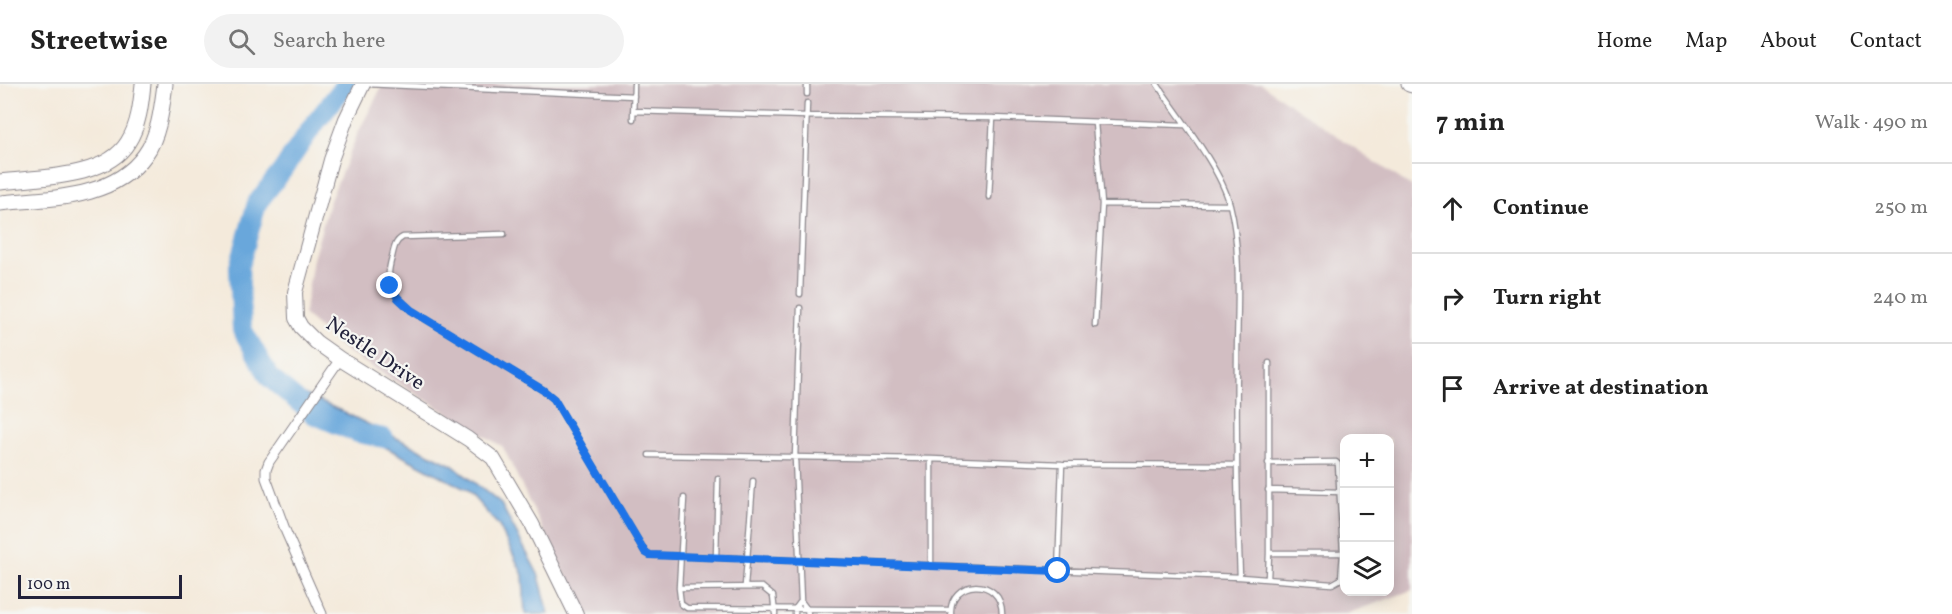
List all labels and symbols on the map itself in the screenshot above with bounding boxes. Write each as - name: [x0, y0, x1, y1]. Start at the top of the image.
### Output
- route end: [376, 272, 402, 298]
- street label: Nestle Drive: [320, 310, 430, 398]
- route start: [1044, 557, 1070, 583]
- scale bar: [18, 572, 182, 600]

